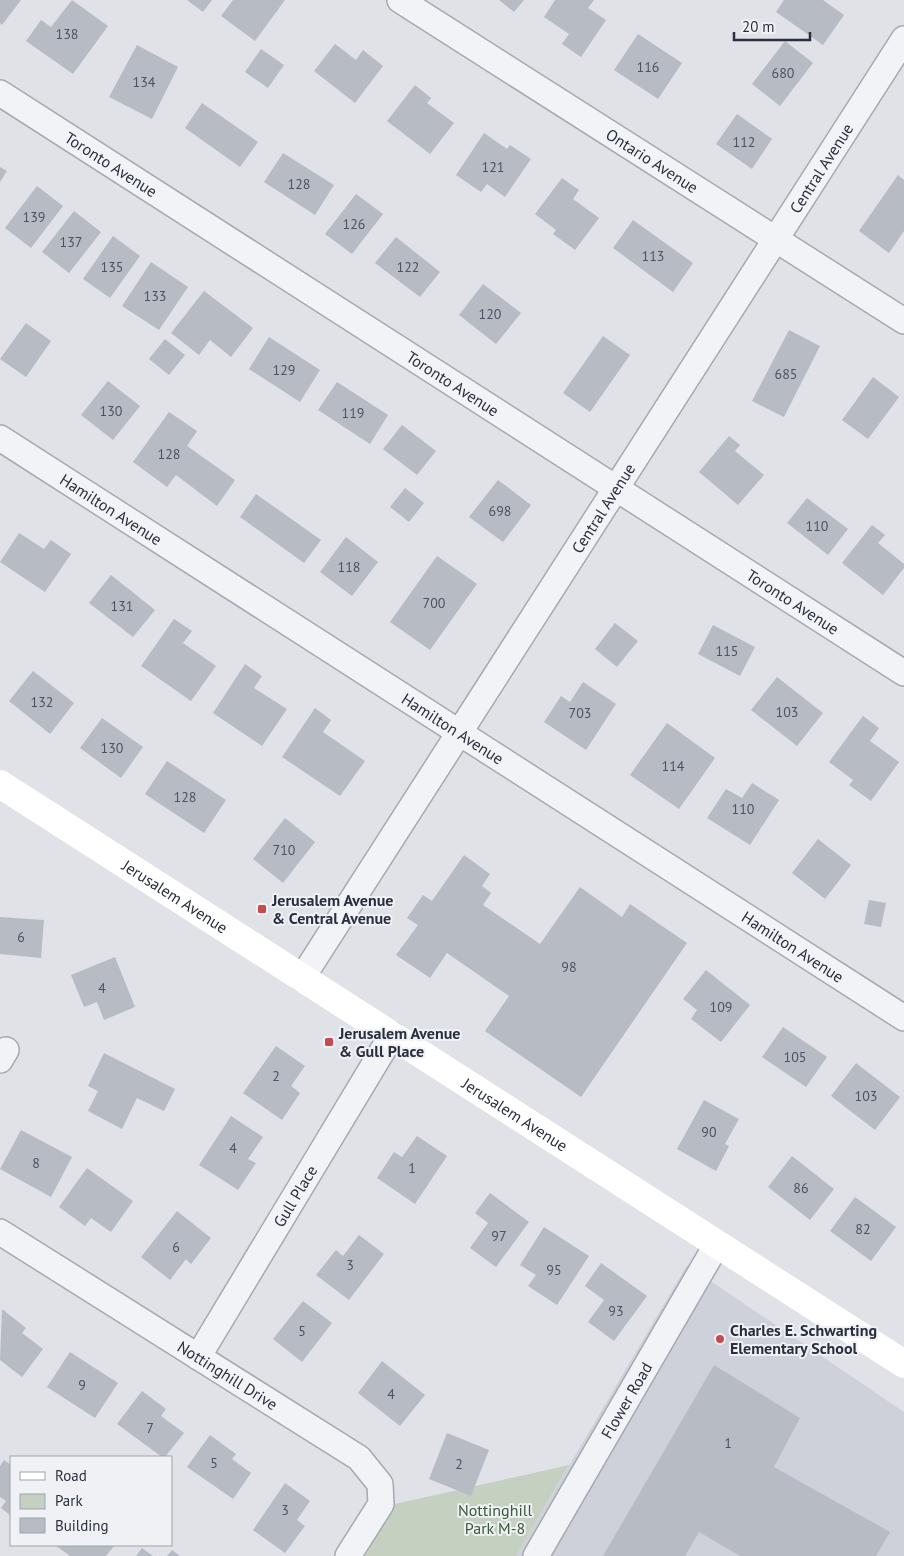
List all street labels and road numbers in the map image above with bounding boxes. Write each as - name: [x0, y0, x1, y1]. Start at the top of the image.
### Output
- street label: Central Avenue: [785, 119, 857, 217]
- street label: Ontario Avenue: [602, 124, 702, 197]
- street label: Toronto Avenue: [61, 127, 161, 201]
- street label: Toronto Avenue: [403, 347, 503, 421]
- street label: Central Avenue: [567, 460, 639, 557]
- street label: Hamilton Avenue: [56, 469, 166, 549]
- street label: Toronto Avenue: [743, 565, 843, 639]
- street label: Hamilton Avenue: [398, 688, 507, 769]
- street label: Jerusalem Avenue: [118, 855, 231, 937]
- street label: Hamilton Avenue: [738, 907, 848, 987]
- street label: Jerusalem Avenue: [458, 1073, 571, 1156]
- street label: Gull Place: [269, 1161, 321, 1231]
- street label: Nottinghill Drive: [174, 1336, 281, 1414]
- street label: Flower Road: [596, 1359, 656, 1442]

